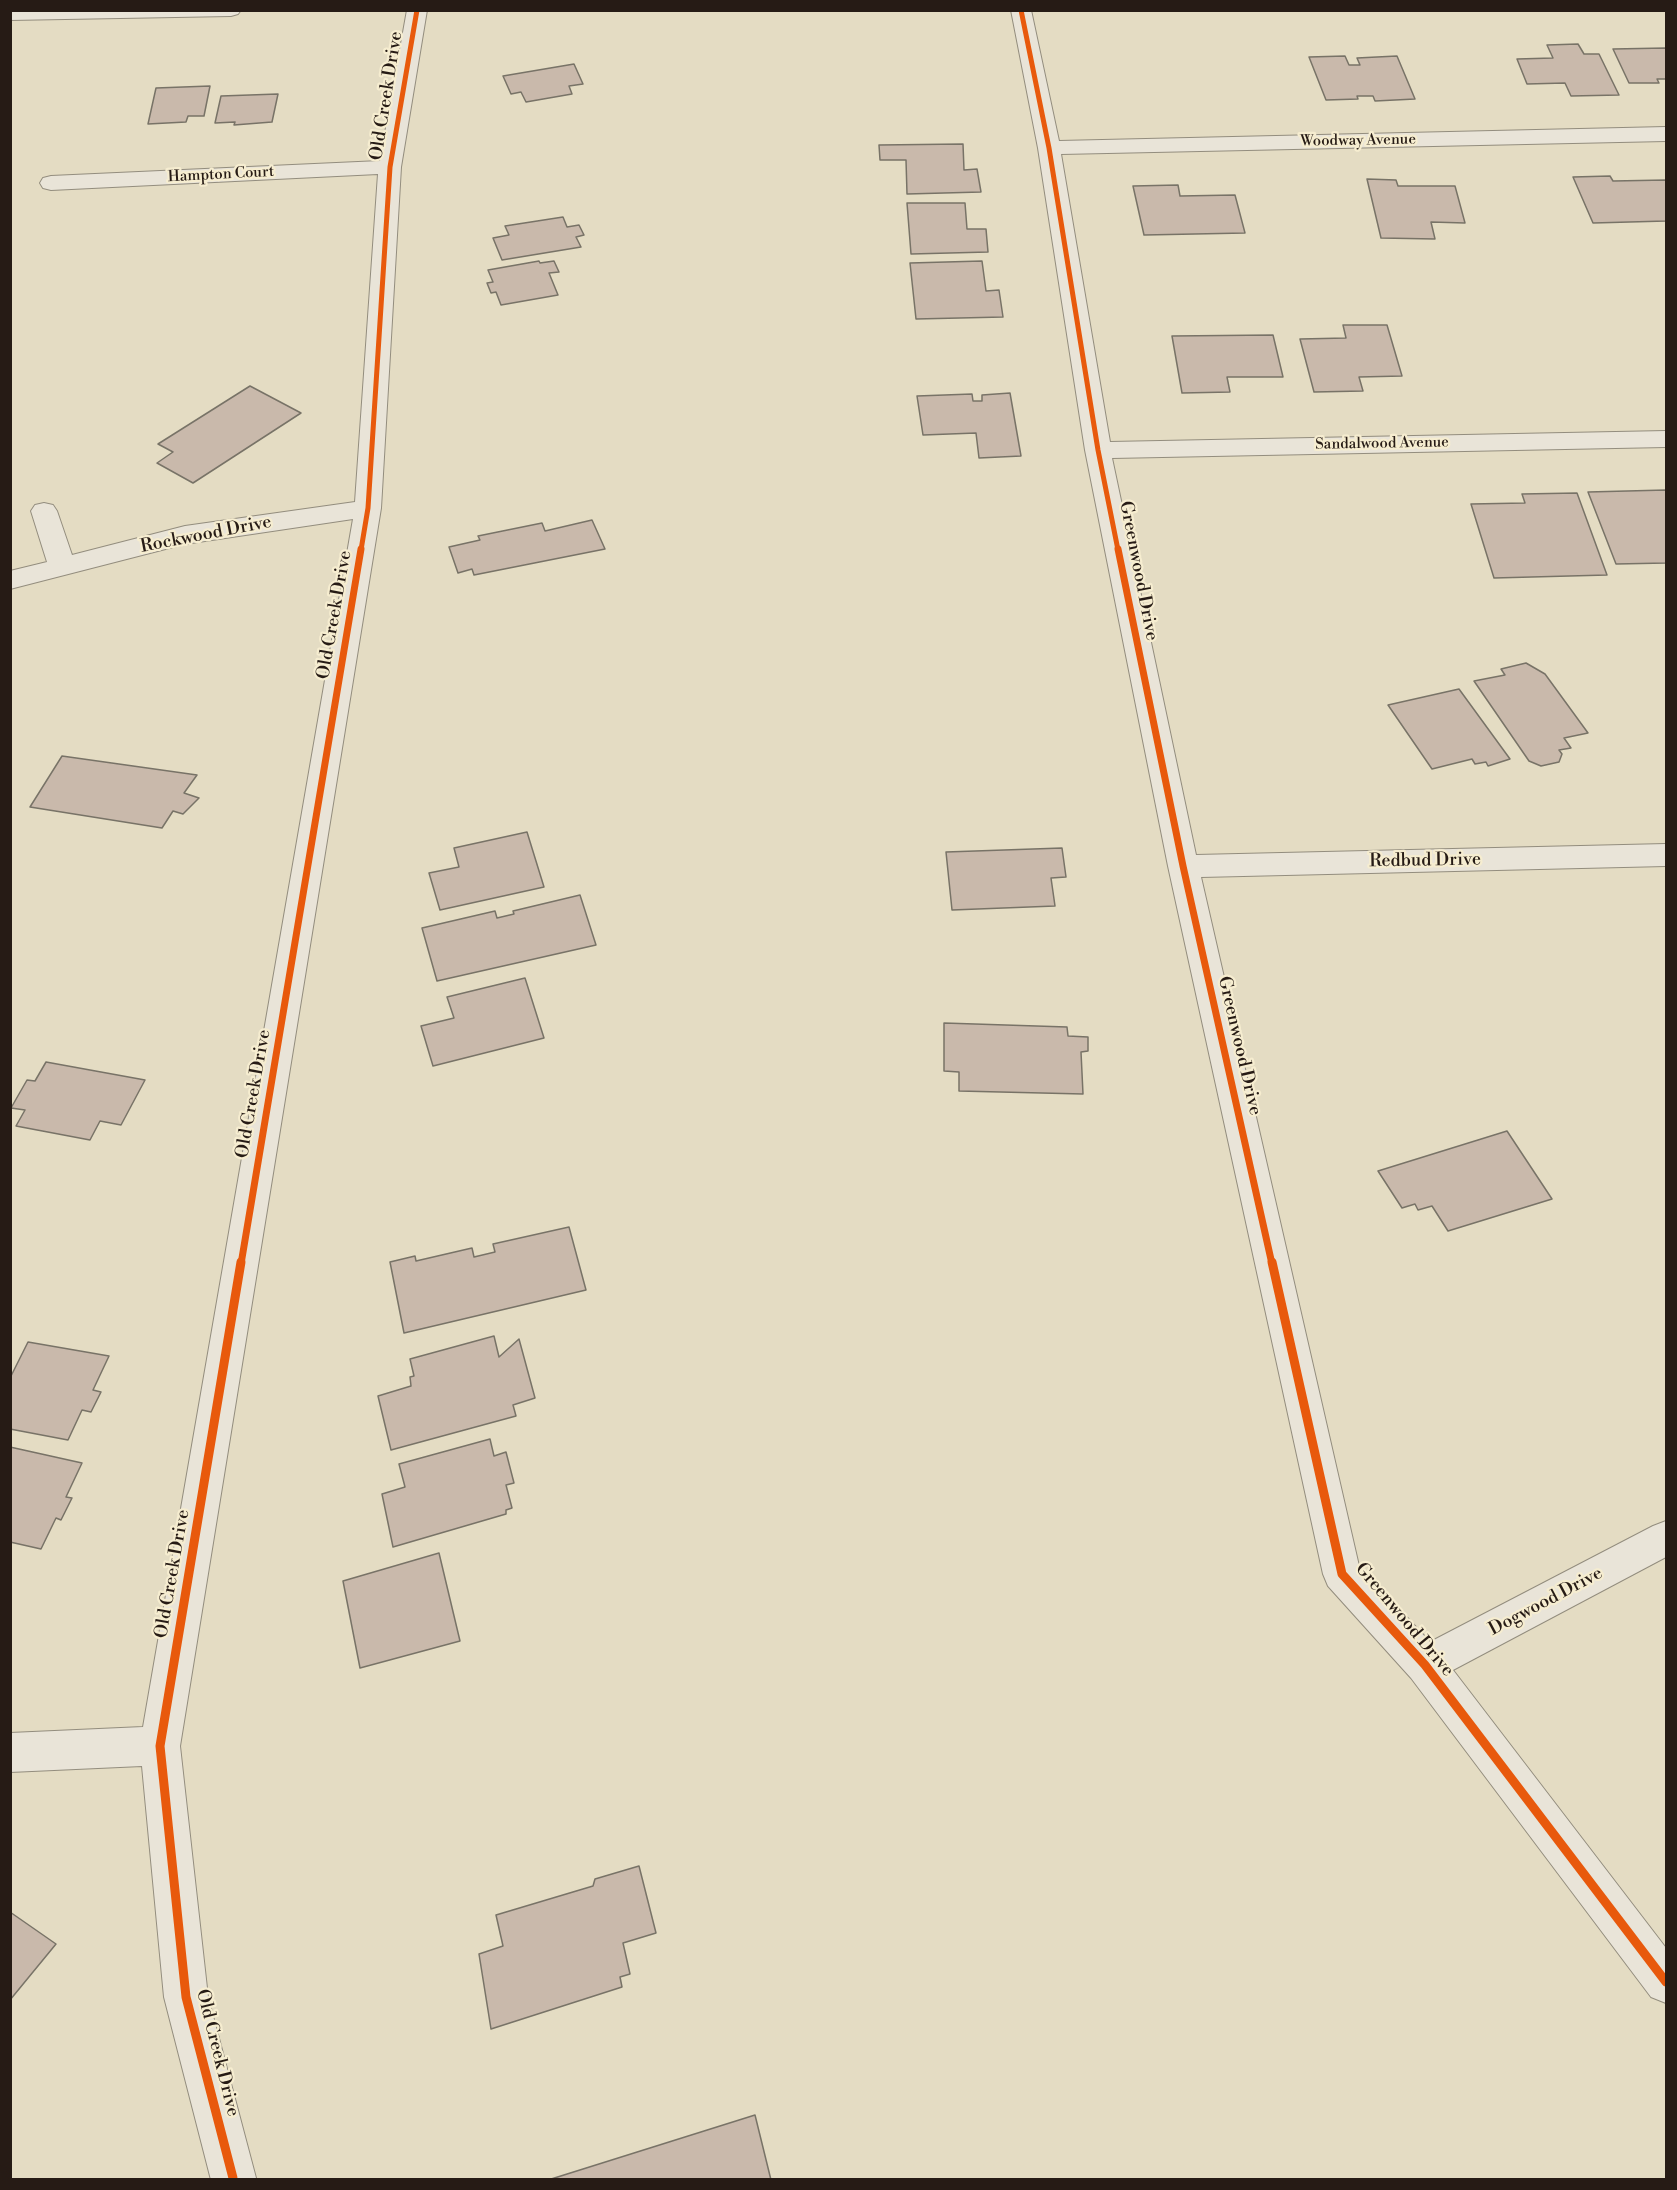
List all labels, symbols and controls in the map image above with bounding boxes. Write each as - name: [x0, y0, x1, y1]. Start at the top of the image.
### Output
- street label: Old Creek Drive: [366, 30, 408, 162]
- street label: Woodway Avenue: [1300, 131, 1416, 151]
- street label: Hampton Court: [167, 163, 275, 187]
- street label: Sandalwood Avenue: [1315, 434, 1449, 454]
- street label: Greenwood Drive: [1114, 499, 1162, 643]
- street label: Rockwood Drive: [139, 512, 273, 558]
- street label: Old Creek Drive: [313, 549, 357, 681]
- street label: Redbud Drive: [1369, 849, 1481, 873]
- street label: Greenwood Drive: [1213, 974, 1265, 1118]
- street label: Old Creek Drive: [232, 1028, 276, 1160]
- street label: Old Creek Drive: [151, 1508, 195, 1640]
- street label: Greenwood Drive: [1350, 1559, 1458, 1681]
- street label: Dogwood Drive: [1485, 1563, 1607, 1641]
- street label: Old Creek Drive: [191, 1987, 243, 2119]

